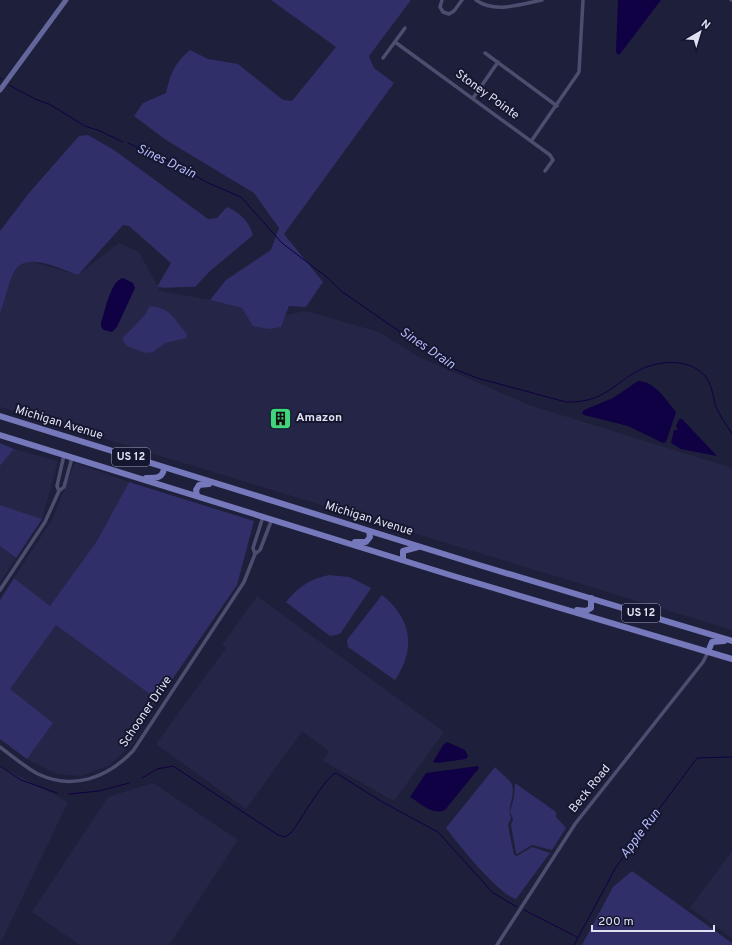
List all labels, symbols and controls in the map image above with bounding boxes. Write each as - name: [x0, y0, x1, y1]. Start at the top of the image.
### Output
- north arrow: [680, 12, 720, 52]
- text: N: [698, 17, 713, 33]
- street label: Stoney Pointe: [452, 66, 522, 124]
- water label: Sines Drain: [134, 141, 198, 183]
- water label: Sines Drain: [396, 325, 458, 373]
- street label: Michigan Avenue: [13, 402, 105, 444]
- building icon: Amazon: [268, 405, 294, 431]
- place label: Amazon: [296, 410, 342, 426]
- road number: US 12: [112, 448, 150, 466]
- street label: Michigan Avenue: [323, 498, 415, 540]
- road number: US 12: [622, 604, 660, 622]
- street label: Schooner Drive: [116, 673, 176, 751]
- street label: Beck Road: [566, 762, 614, 816]
- water label: Apple Run: [617, 806, 665, 862]
- scale bar: [592, 907, 714, 933]
- text: 200 m: [598, 914, 634, 930]

